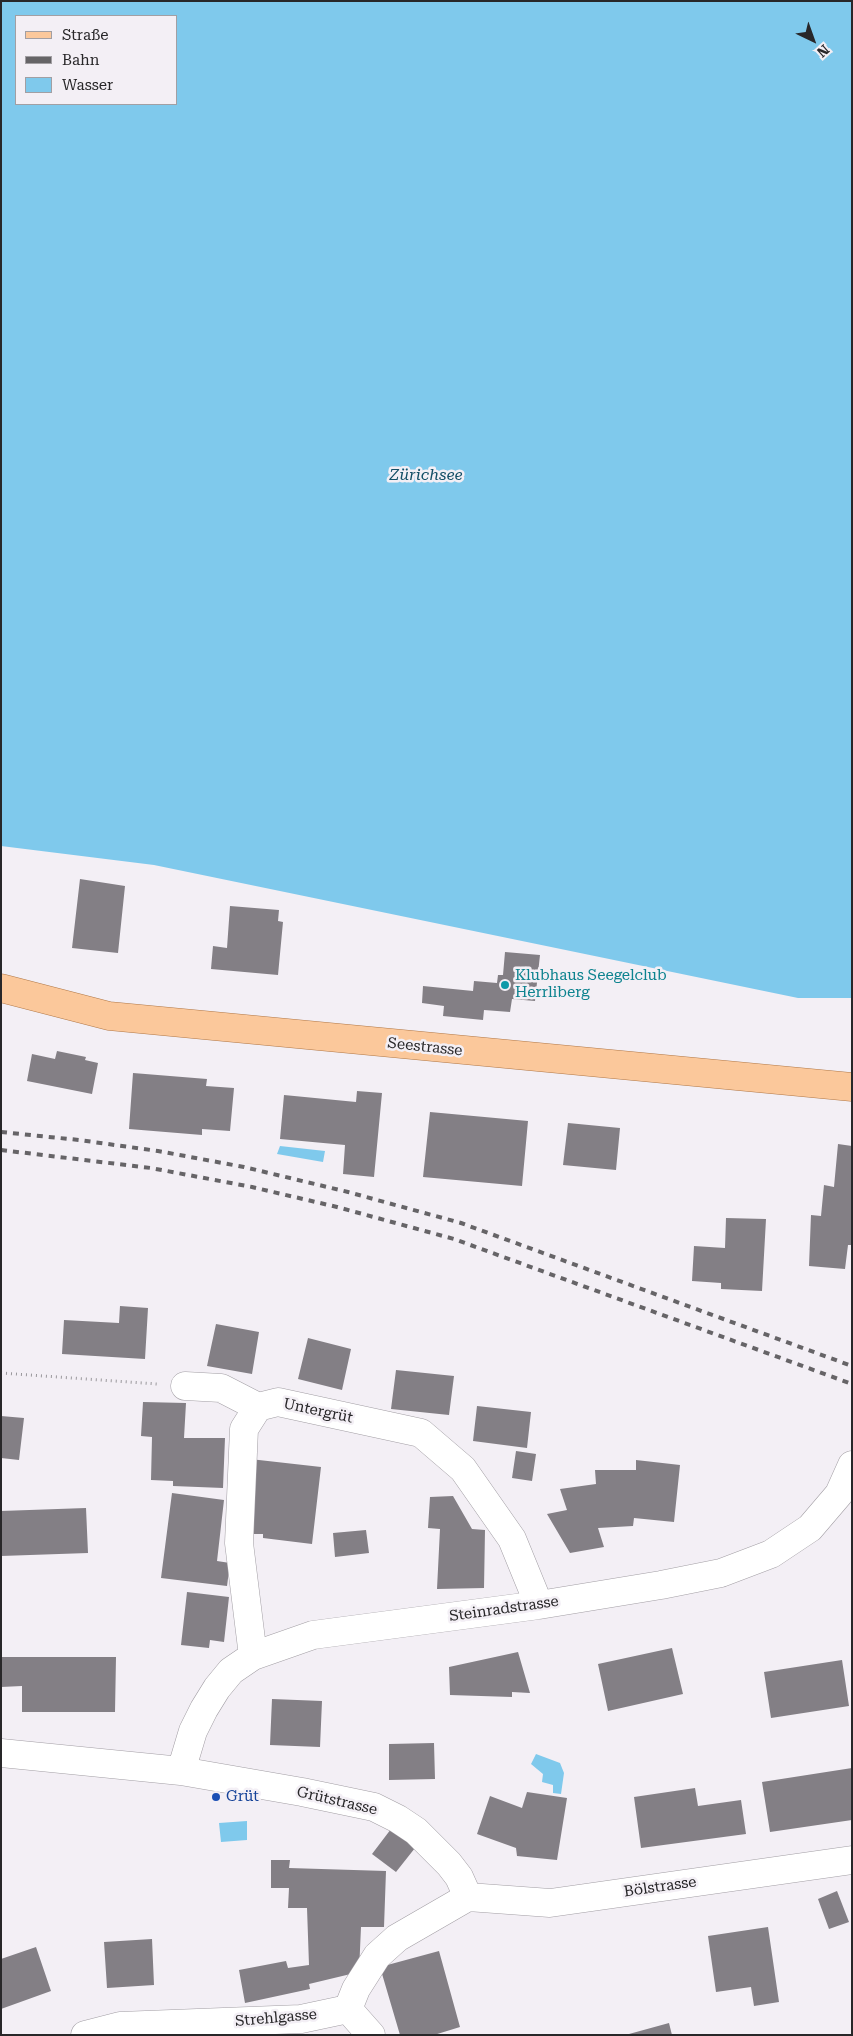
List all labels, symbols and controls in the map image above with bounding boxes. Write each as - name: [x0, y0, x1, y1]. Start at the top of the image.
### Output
- legend: [15, 15, 178, 105]
- north arrow: [788, 15, 838, 65]
- text: Straße: [62, 26, 109, 44]
- text: N: [814, 42, 832, 61]
- text: Bahn: [62, 51, 99, 69]
- text: Wasser: [62, 76, 113, 94]
- water label: Zürichsee: [389, 465, 463, 485]
- place label: Klubhaus Seegelclub Herrliberg: [515, 967, 667, 1002]
- marker: Klubhaus Seegelclub Herrliberg: [499, 979, 511, 991]
- street label: Seestrasse: [387, 1034, 463, 1060]
- street label: Untergrüt: [282, 1395, 354, 1427]
- street label: Steinradstrasse: [448, 1592, 560, 1626]
- street label: Grütstrasse: [295, 1783, 379, 1819]
- place label: Grüt: [226, 1788, 259, 1806]
- marker: Grüt: [210, 1791, 222, 1803]
- street label: Bölstrasse: [623, 1873, 697, 1901]
- street label: Strehlgasse: [234, 2005, 318, 2031]

